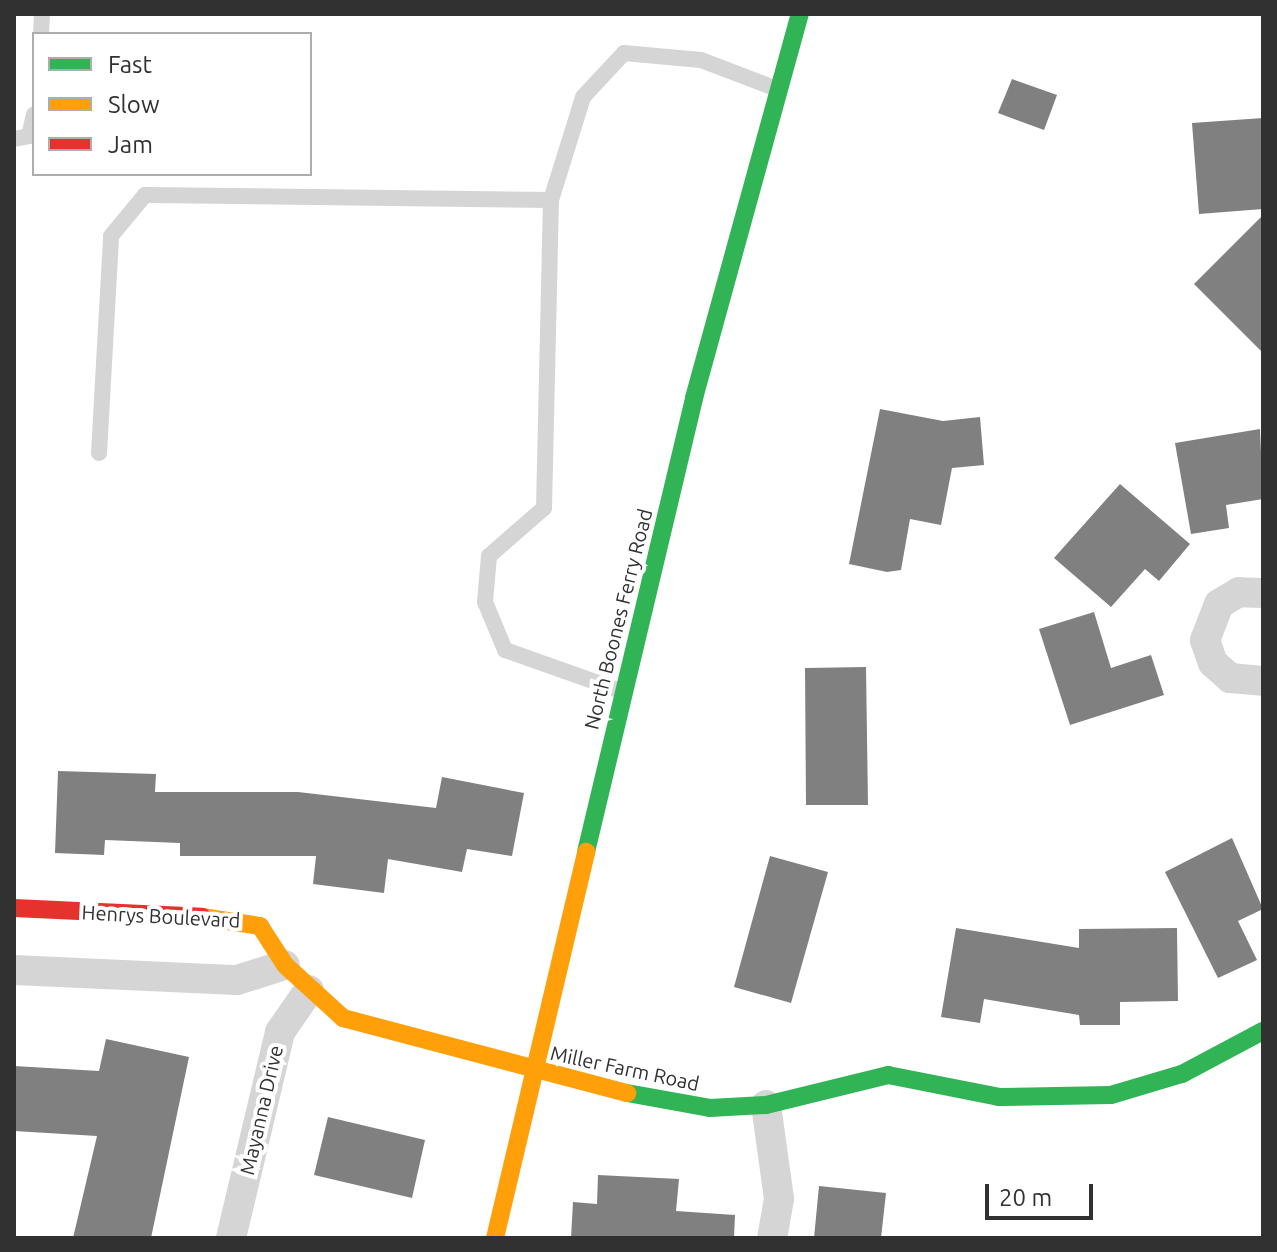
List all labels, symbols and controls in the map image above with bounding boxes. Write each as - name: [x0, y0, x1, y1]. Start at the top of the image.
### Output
- legend: [32, 32, 312, 176]
- text: Fast: [108, 51, 152, 78]
- text: Slow: [108, 91, 160, 118]
- text: Jam: [108, 131, 153, 158]
- street label: North Boones Ferry Road: [579, 506, 657, 732]
- street label: Henrys Boulevard: [81, 900, 241, 932]
- street label: Miller Farm Road: [548, 1041, 702, 1095]
- street label: Mayanna Drive: [234, 1043, 288, 1177]
- scale bar: [989, 1168, 1097, 1218]
- text: 20 m: [999, 1184, 1052, 1211]

